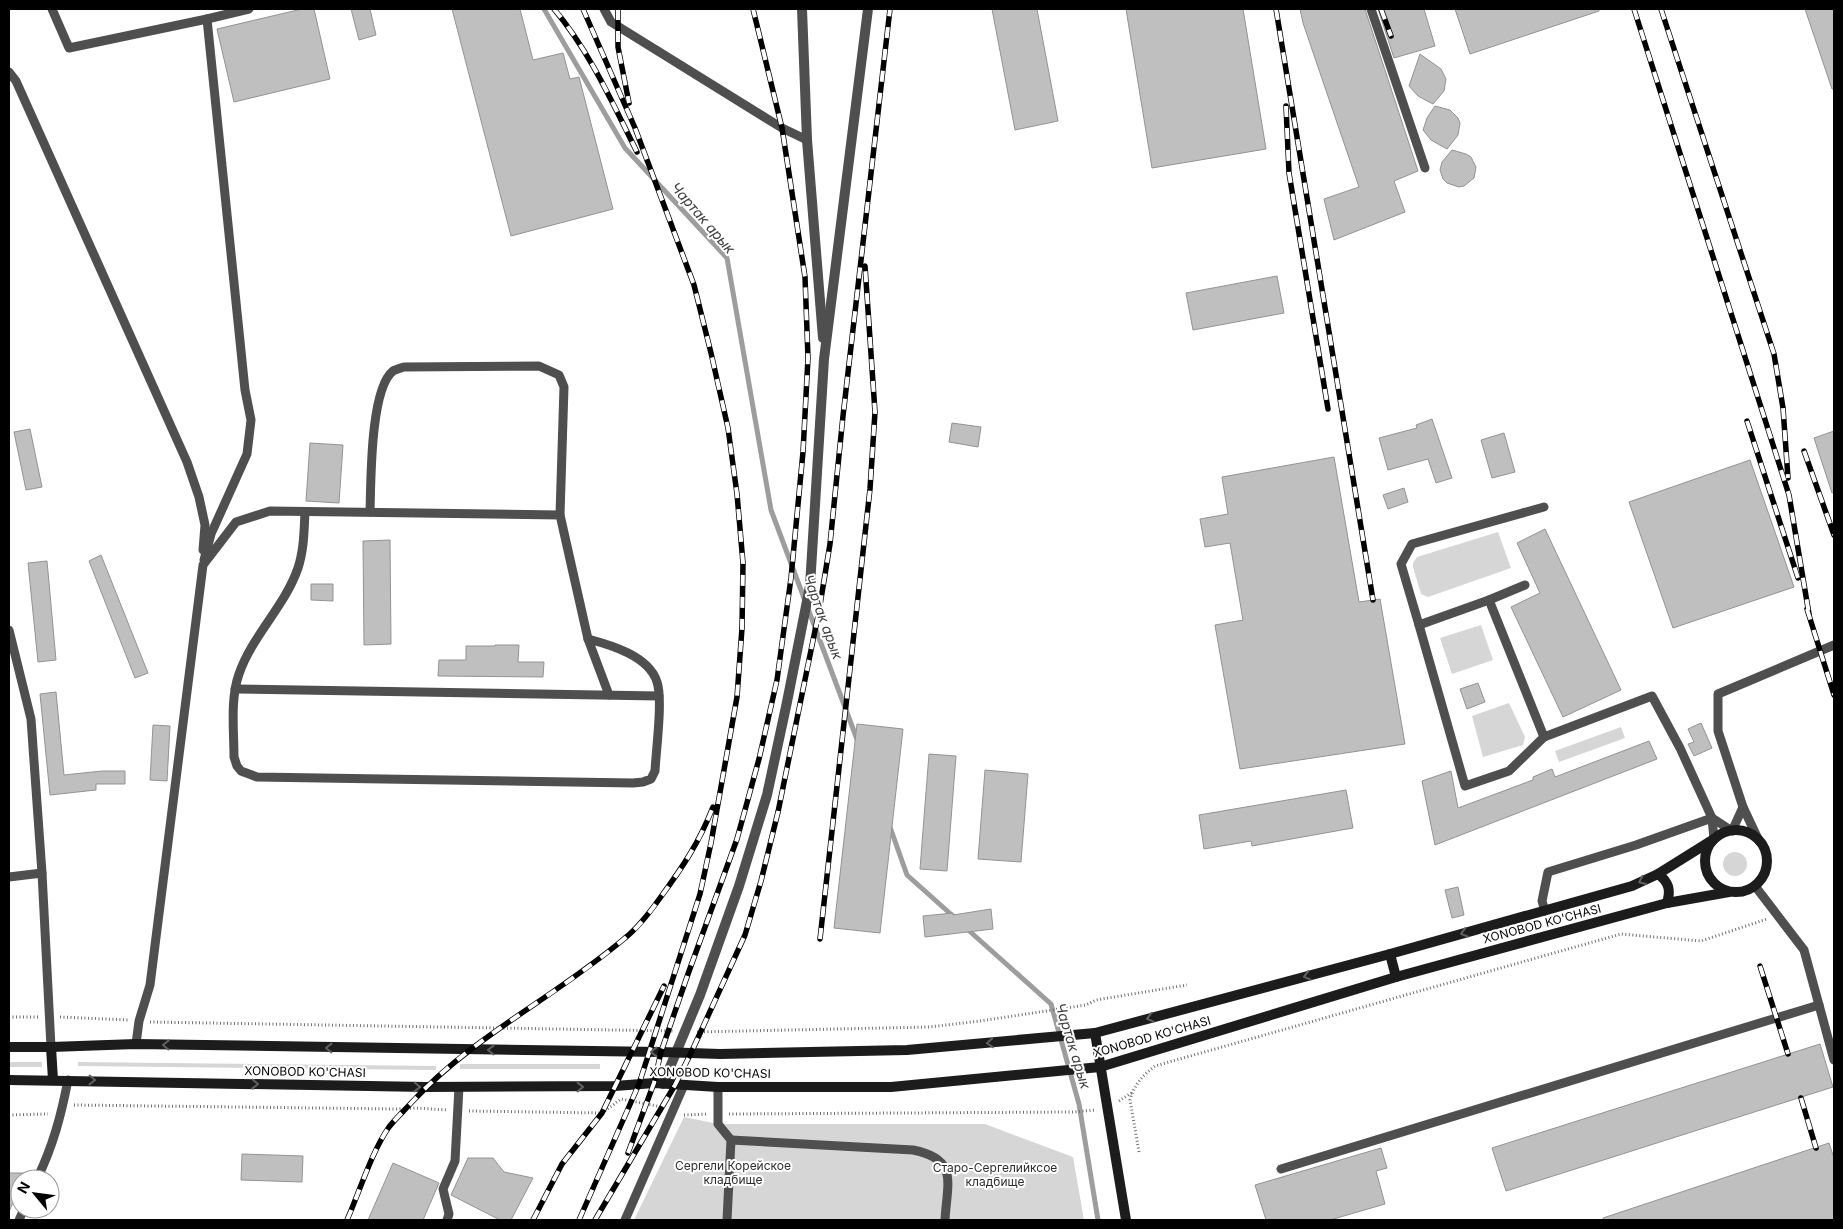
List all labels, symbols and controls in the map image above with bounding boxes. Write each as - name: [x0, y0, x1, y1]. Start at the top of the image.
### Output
- water label: Чартак арык: [668, 179, 739, 257]
- water label: Чартак арык: [800, 572, 847, 662]
- one-way arrow: [1638, 875, 1647, 886]
- street label: XONOBOD KO'CHASI: [1481, 901, 1603, 946]
- one-way arrow: [1459, 927, 1468, 938]
- one-way arrow: [1303, 970, 1312, 981]
- water label: Чартак арык: [1052, 1001, 1095, 1091]
- one-way arrow: [1146, 1012, 1155, 1023]
- street label: XONOBOD KO'CHASI: [1091, 1013, 1212, 1060]
- one-way arrow: [986, 1037, 994, 1048]
- one-way arrow: [162, 1040, 170, 1050]
- one-way arrow: [325, 1043, 332, 1053]
- one-way arrow: [487, 1045, 495, 1055]
- one-way arrow: [650, 1047, 658, 1057]
- street label: XONOBOD KO'CHASI: [244, 1063, 366, 1080]
- street label: XONOBOD KO'CHASI: [649, 1064, 771, 1081]
- one-way arrow: [89, 1075, 97, 1086]
- one-way arrow: [252, 1079, 259, 1089]
- one-way arrow: [414, 1082, 422, 1092]
- one-way arrow: [576, 1082, 584, 1092]
- park label: Сергели Корейское кладбище: [675, 1158, 791, 1187]
- park label: Старо-Сергелийксое кладбище: [933, 1160, 1057, 1189]
- north arrow: [10, 1169, 60, 1219]
- text: N: [13, 1179, 33, 1196]

